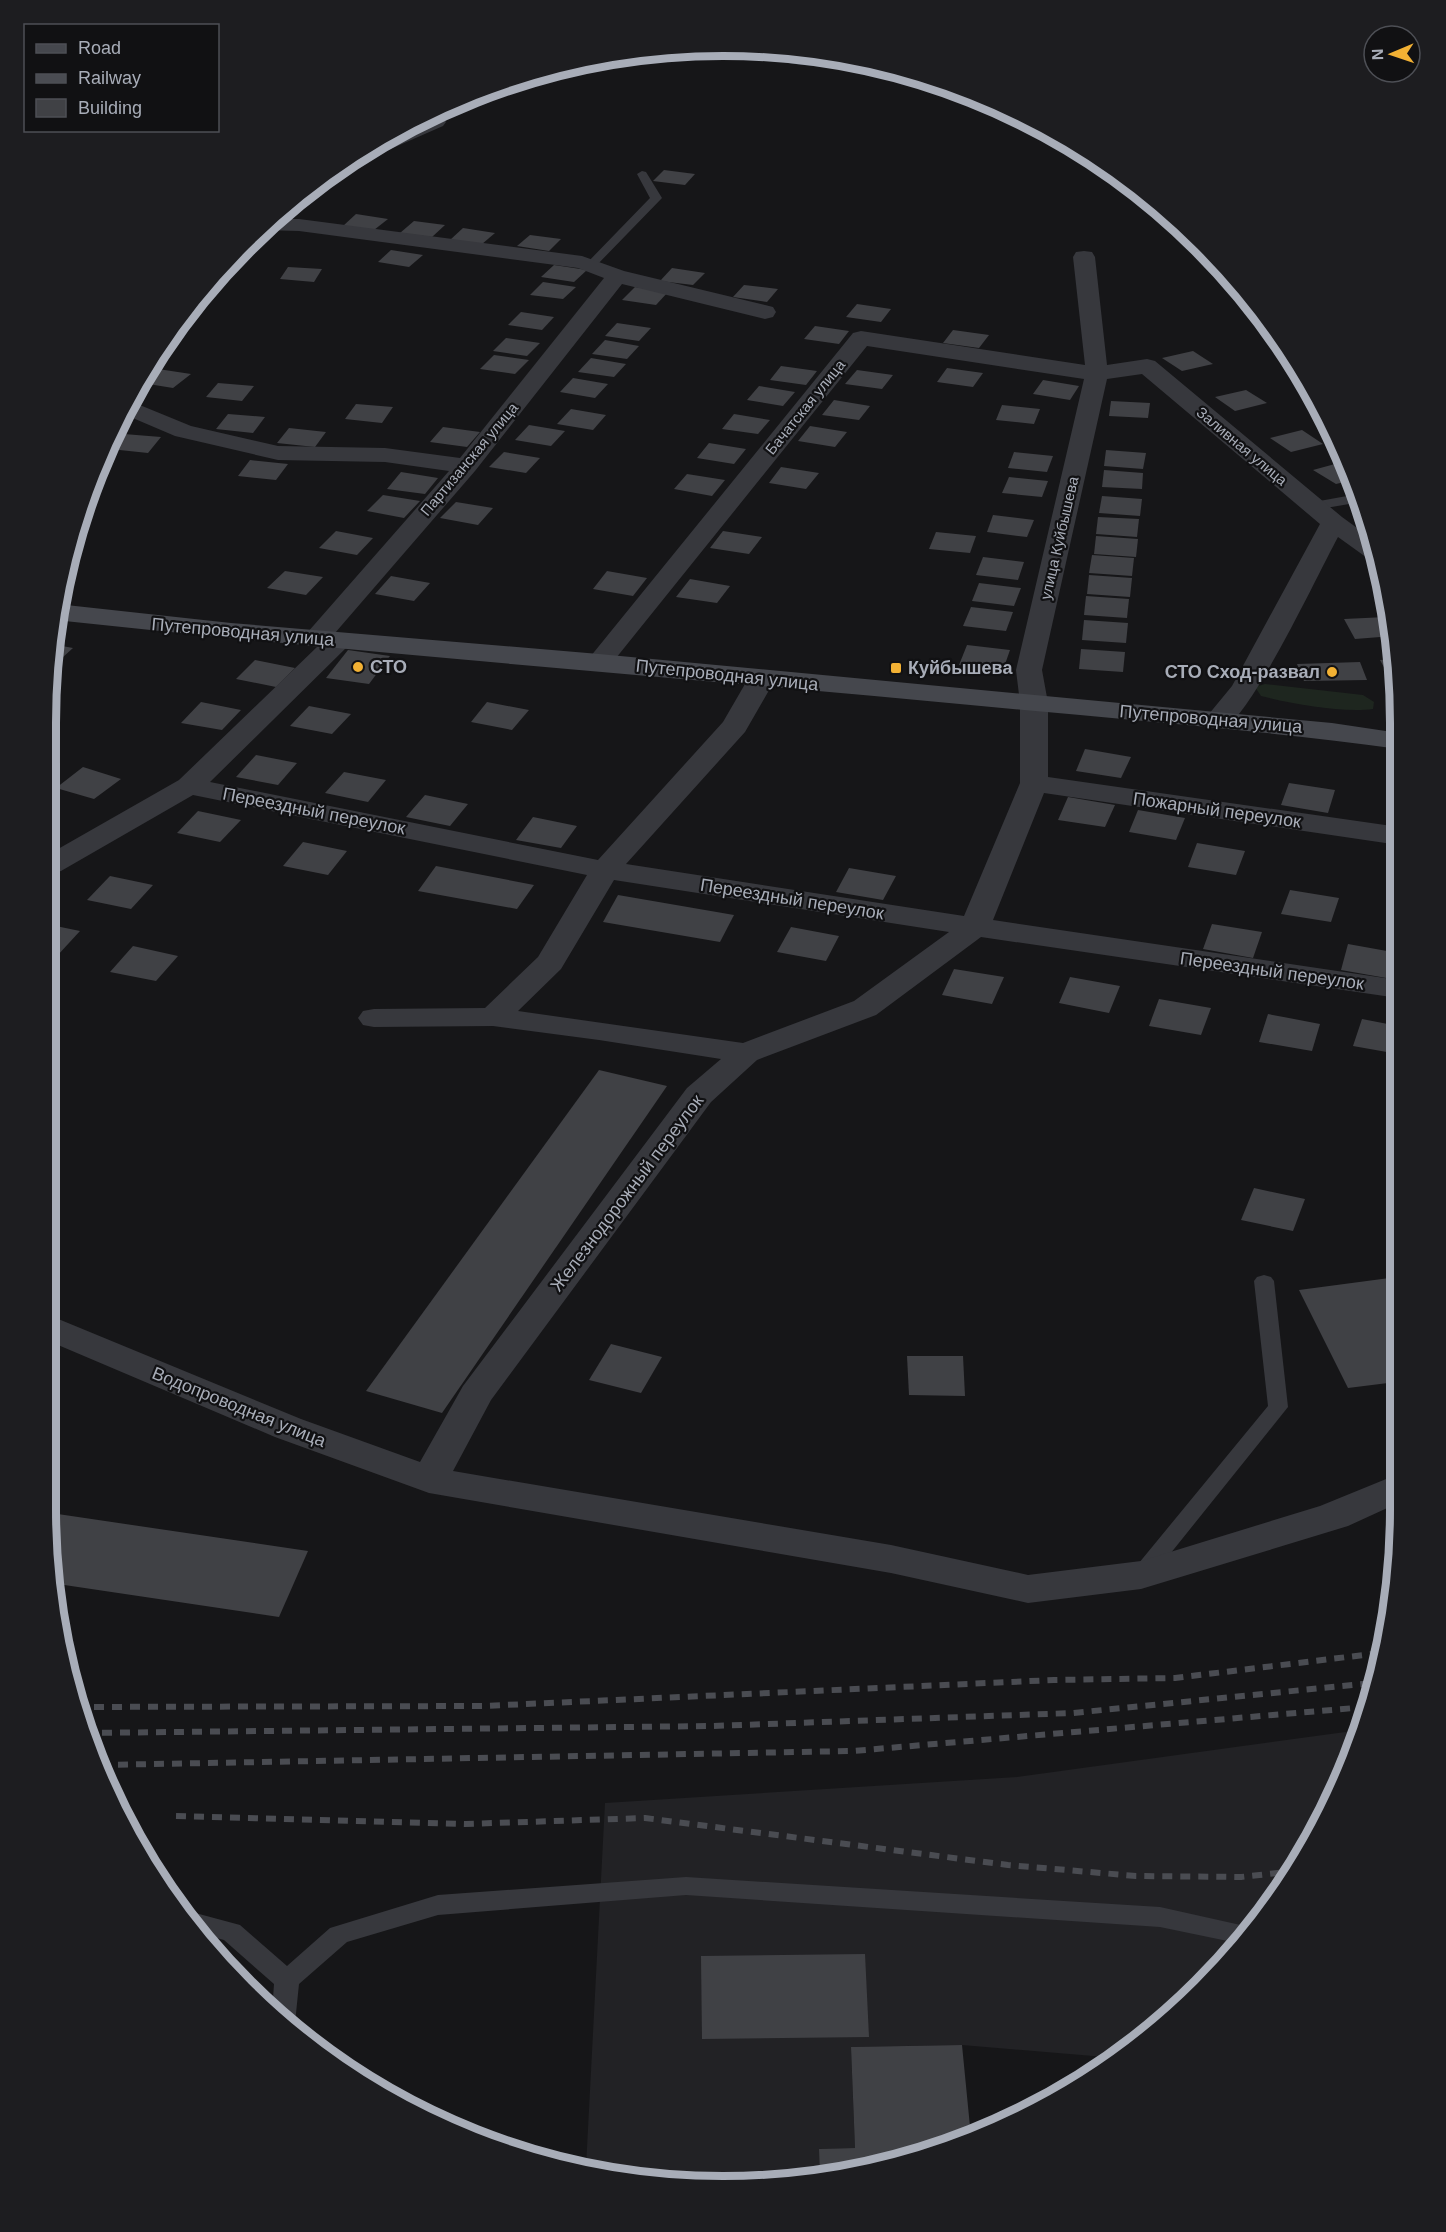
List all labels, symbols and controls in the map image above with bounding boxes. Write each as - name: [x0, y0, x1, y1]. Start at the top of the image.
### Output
- legend: [24, 24, 219, 132]
- north arrow: [1362, 24, 1422, 84]
- text: Road: [78, 38, 121, 58]
- text: N: [1369, 48, 1386, 61]
- text: Railway: [78, 68, 141, 88]
- text: Building: [78, 98, 142, 118]
- street label: Бачатская улица: [762, 356, 849, 458]
- street label: Партизанская улица: [417, 399, 522, 519]
- street label: Заливная улица: [1193, 403, 1291, 489]
- street label: улица Куйбышева: [1037, 474, 1082, 601]
- street label: Путепроводная улица: [151, 614, 336, 650]
- street label: Путепроводная улица: [635, 655, 820, 695]
- place label: СТО: [370, 657, 407, 677]
- place label: Куйбышева: [908, 658, 1013, 678]
- marker: СТО: [351, 660, 365, 674]
- marker: Куйбышева: [889, 661, 903, 675]
- place label: СТО Сход-развал: [1165, 662, 1320, 682]
- marker: СТО Сход-развал: [1325, 665, 1339, 679]
- street label: Путепроводная улица: [1119, 701, 1304, 737]
- street label: Переездный переулок: [221, 783, 407, 839]
- street label: Пожарный переулок: [1132, 788, 1302, 832]
- street label: Переездный переулок: [699, 875, 885, 923]
- street label: Переездный переулок: [1179, 948, 1365, 994]
- street label: Железнодорожный переулок: [547, 1091, 708, 1295]
- street label: Водопроводная улица: [149, 1363, 330, 1451]

